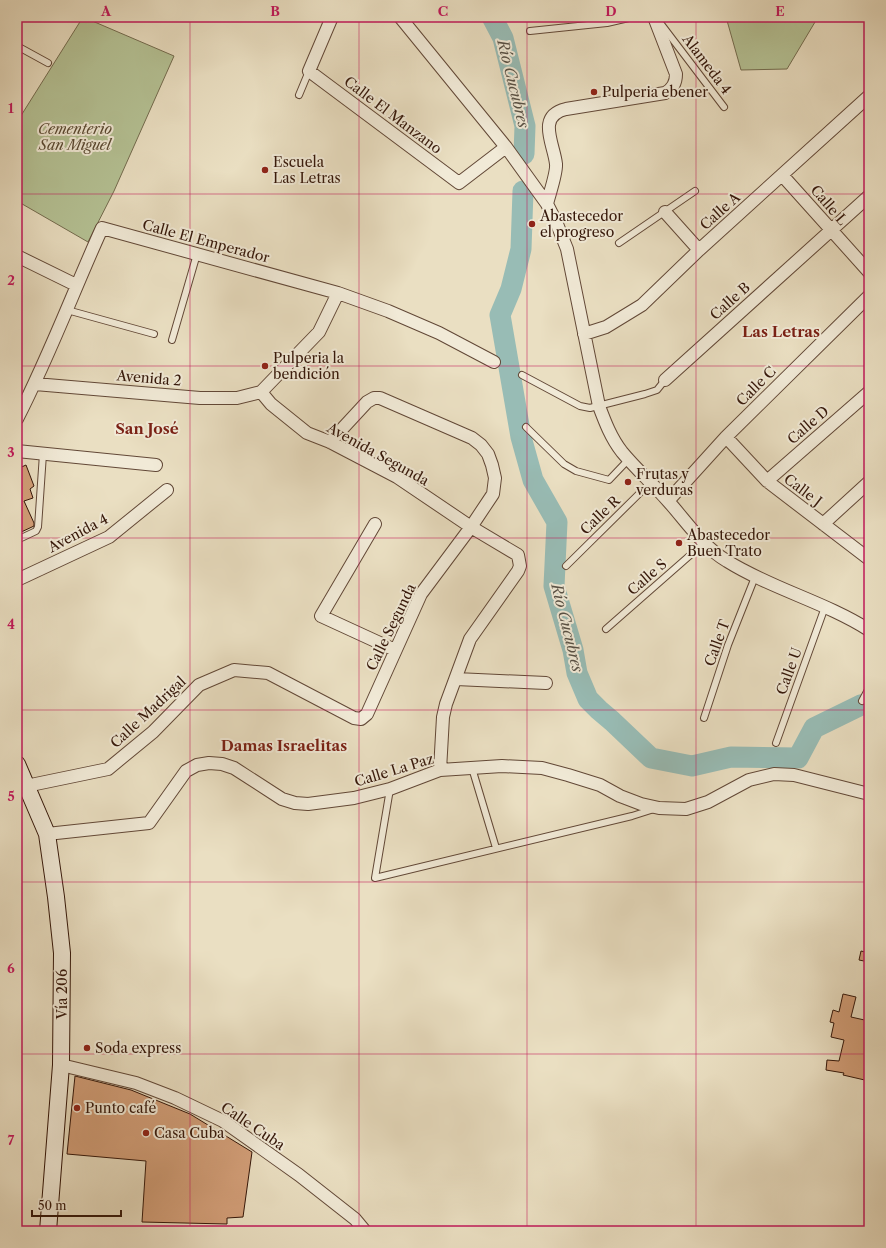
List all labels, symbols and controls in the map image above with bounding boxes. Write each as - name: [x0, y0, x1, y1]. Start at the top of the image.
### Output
- text: A: [100, 3, 112, 19]
- text: B: [270, 3, 280, 19]
- text: C: [438, 3, 448, 19]
- text: D: [605, 3, 617, 19]
- text: E: [775, 3, 785, 19]
- street label: Alameda 4: [678, 30, 735, 98]
- water label: Río Cucubres: [493, 37, 534, 130]
- street label: Calle El Manzano: [341, 72, 445, 158]
- place label: Pulperia ebener: [602, 83, 708, 101]
- marker: Pulperia ebener: [589, 87, 599, 97]
- text: 1: [8, 100, 14, 116]
- park label: Cementerio San Miguel: [38, 120, 112, 154]
- place label: Escuela Las Letras: [273, 153, 341, 187]
- marker: Escuela Las Letras: [260, 165, 270, 175]
- street label: Calle L: [807, 181, 851, 229]
- street label: Calle A: [696, 188, 744, 234]
- place label: Abastecedor el progreso: [539, 207, 623, 241]
- street label: Calle El Emperador: [140, 215, 272, 267]
- marker: Abastecedor el progreso: [527, 219, 537, 229]
- text: 2: [7, 272, 15, 288]
- street label: Calle B: [706, 278, 754, 324]
- district label: Las Letras: [742, 322, 820, 341]
- place label: Pulperia la bendición: [273, 349, 345, 383]
- marker: Pulperia la bendición: [260, 361, 270, 371]
- street label: Calle C: [732, 362, 780, 410]
- street label: Avenida 2: [115, 366, 182, 390]
- street label: Calle D: [783, 402, 833, 448]
- street label: Avenida Segunda: [323, 418, 433, 490]
- district label: San José: [115, 419, 179, 438]
- text: 3: [7, 444, 15, 460]
- place label: Frutas y verduras: [635, 465, 693, 499]
- street label: Calle J: [780, 470, 826, 510]
- marker: Frutas y verduras: [623, 477, 633, 487]
- street label: Calle R: [576, 491, 624, 538]
- street label: Avenida 4: [44, 510, 111, 557]
- place label: Abastecedor Buen Trato: [686, 526, 770, 560]
- marker: Abastecedor Buen Trato: [674, 538, 684, 548]
- street label: Calle S: [624, 555, 670, 599]
- street label: Calle Segunda: [362, 580, 420, 674]
- water label: Río Cucubres: [547, 581, 588, 674]
- text: 4: [7, 616, 15, 632]
- street label: Calle T: [700, 617, 734, 669]
- street label: Calle U: [772, 645, 806, 697]
- street label: Calle Madrigal: [106, 672, 190, 752]
- district label: Damas Israelitas: [221, 736, 347, 755]
- street label: Calle La Paz: [352, 749, 436, 791]
- text: 5: [7, 788, 15, 804]
- text: 6: [7, 960, 15, 976]
- street label: Vía 206: [53, 969, 71, 1020]
- place label: Soda express: [95, 1039, 181, 1057]
- marker: Soda express: [82, 1043, 92, 1053]
- street label: Calle Cuba: [218, 1098, 289, 1154]
- place label: Punto café: [85, 1099, 156, 1117]
- marker: Punto café: [72, 1103, 82, 1113]
- place label: Casa Cuba: [154, 1124, 225, 1142]
- marker: Casa Cuba: [141, 1128, 151, 1138]
- text: 7: [8, 1132, 15, 1148]
- scale bar: [32, 1192, 121, 1218]
- text: 50 m: [38, 1198, 67, 1213]

